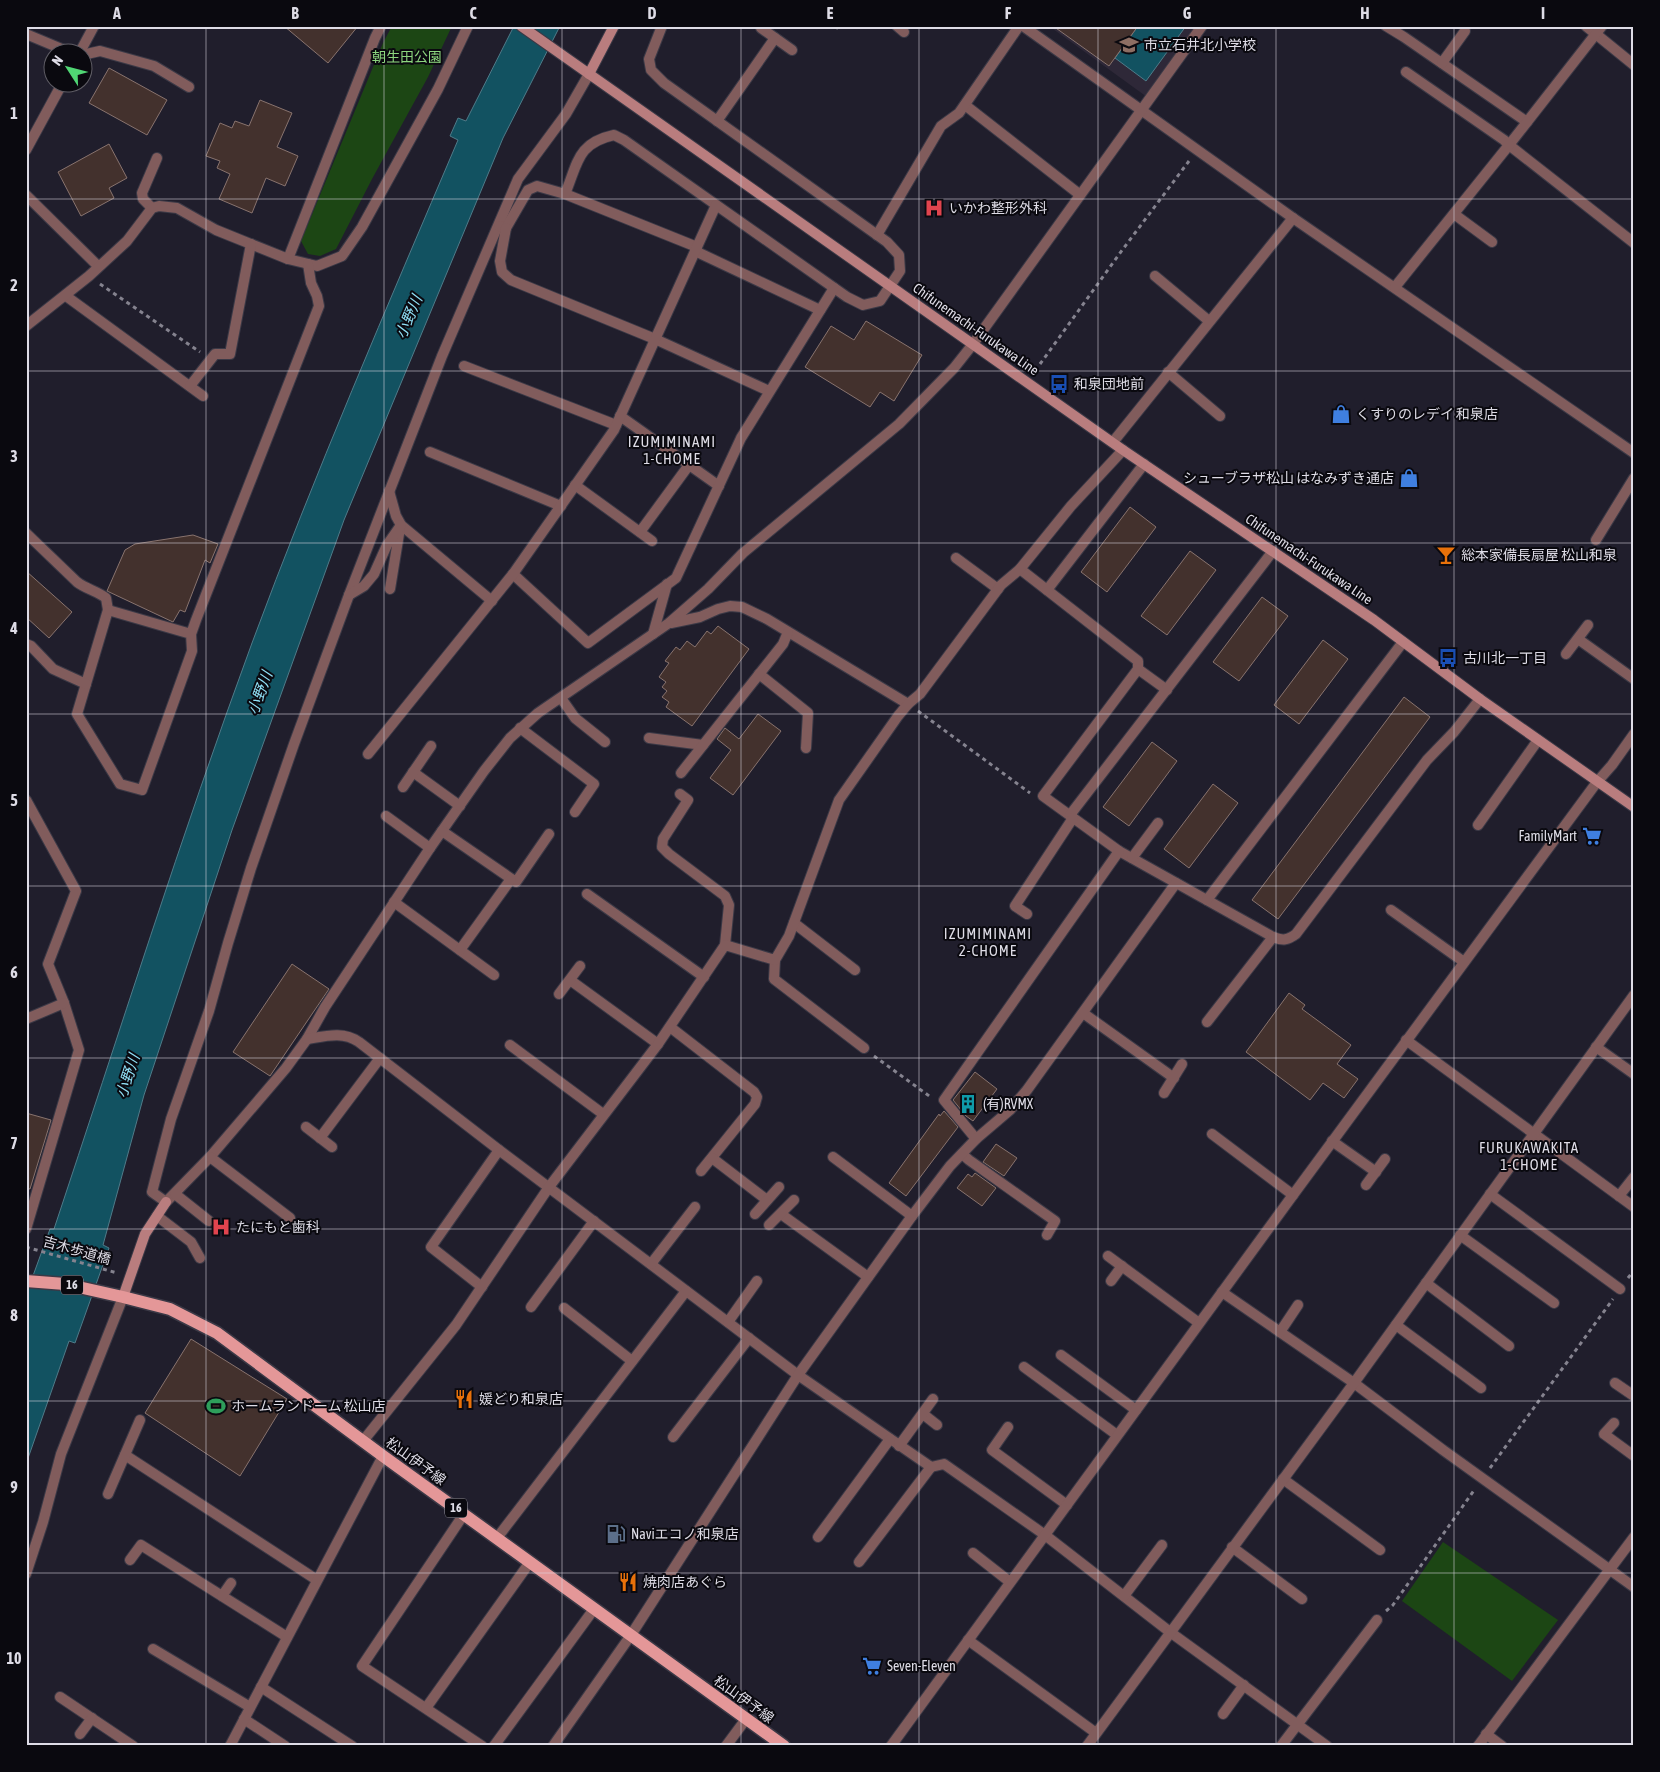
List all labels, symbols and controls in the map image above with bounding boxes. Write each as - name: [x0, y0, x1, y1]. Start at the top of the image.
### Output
- text: A: [112, 4, 121, 22]
- text: B: [291, 4, 299, 22]
- text: C: [469, 4, 477, 22]
- text: D: [648, 4, 657, 22]
- text: E: [827, 4, 834, 22]
- text: F: [1005, 4, 1012, 22]
- text: G: [1183, 4, 1192, 22]
- text: H: [1360, 4, 1370, 22]
- text: I: [1541, 4, 1545, 22]
- school or university icon: 市立石井北小学校: [1118, 34, 1140, 56]
- place label: 市立石井北小学校: [1144, 37, 1256, 53]
- north arrow: [42, 42, 92, 92]
- park label: 朝生田公園: [372, 49, 442, 65]
- text: N: [49, 52, 66, 68]
- text: 1: [10, 104, 18, 122]
- hospital icon: いかわ整形外科: [923, 197, 945, 219]
- place label: いかわ整形外科: [949, 200, 1047, 216]
- text: 2: [10, 276, 18, 294]
- street label: Chifunemachi-Furukawa Line: [910, 280, 1042, 378]
- water label: 小野川: [392, 291, 426, 341]
- bus stop icon: 和泉団地前: [1048, 373, 1070, 395]
- place label: 和泉団地前: [1074, 376, 1144, 392]
- shop icon: くすりのレデイ 和泉店: [1330, 403, 1352, 425]
- place label: くすりのレデイ 和泉店: [1356, 406, 1498, 422]
- district label: IZUMIMINAMI 1-CHOME: [628, 433, 716, 467]
- text: 3: [10, 447, 18, 465]
- shop icon: シューブラザ松山 はなみずき通店: [1398, 467, 1420, 489]
- place label: シューブラザ松山 はなみずき通店: [1183, 470, 1394, 486]
- street label: Chifunemachi-Furukawa Line: [1243, 511, 1375, 607]
- bar icon: 総本家備長扇屋 松山和泉: [1435, 544, 1457, 566]
- place label: 総本家備長扇屋 松山和泉: [1461, 547, 1617, 563]
- text: 4: [9, 619, 18, 637]
- bus stop icon: 古川北一丁目: [1437, 647, 1459, 669]
- place label: 古川北一丁目: [1463, 650, 1547, 666]
- water label: 小野川: [244, 667, 276, 717]
- text: 5: [10, 791, 18, 809]
- supermarket icon: FamilyMart: [1581, 825, 1603, 847]
- place label: FamilyMart: [1519, 828, 1577, 844]
- district label: IZUMIMINAMI 2-CHOME: [944, 925, 1032, 959]
- text: 6: [10, 963, 18, 981]
- water label: 小野川: [112, 1050, 143, 1100]
- building icon: (有)RVMX: [957, 1093, 979, 1115]
- place label: (有)RVMX: [983, 1096, 1034, 1112]
- text: 7: [10, 1134, 18, 1152]
- district label: FURUKAWAKITA 1-CHOME: [1479, 1139, 1579, 1173]
- hospital icon: たにもと歯科: [210, 1216, 232, 1238]
- place label: たにもと歯科: [236, 1219, 320, 1235]
- street label: 吉木歩道橋: [41, 1233, 113, 1267]
- road number: 16: [61, 1276, 83, 1294]
- text: 8: [10, 1306, 18, 1324]
- restaurant icon: 媛どり和泉店: [453, 1388, 475, 1410]
- place label: 媛どり和泉店: [479, 1391, 563, 1407]
- sports icon: ホームランドーム 松山店: [205, 1395, 227, 1417]
- place label: ホームランドーム 松山店: [231, 1398, 385, 1414]
- street label: 松山伊予線: [383, 1434, 449, 1488]
- text: 9: [10, 1478, 18, 1496]
- road number: 16: [445, 1499, 467, 1518]
- fuel station icon: Naviエコノ和泉店: [605, 1523, 627, 1545]
- place label: Naviエコノ和泉店: [631, 1526, 739, 1542]
- restaurant icon: 焼肉店あぐら: [617, 1571, 639, 1593]
- place label: 焼肉店あぐら: [643, 1574, 727, 1590]
- text: 10: [6, 1649, 22, 1667]
- supermarket icon: Seven-Eleven: [861, 1655, 883, 1677]
- place label: Seven-Eleven: [887, 1658, 956, 1674]
- street label: 松山伊予線: [711, 1672, 777, 1726]

